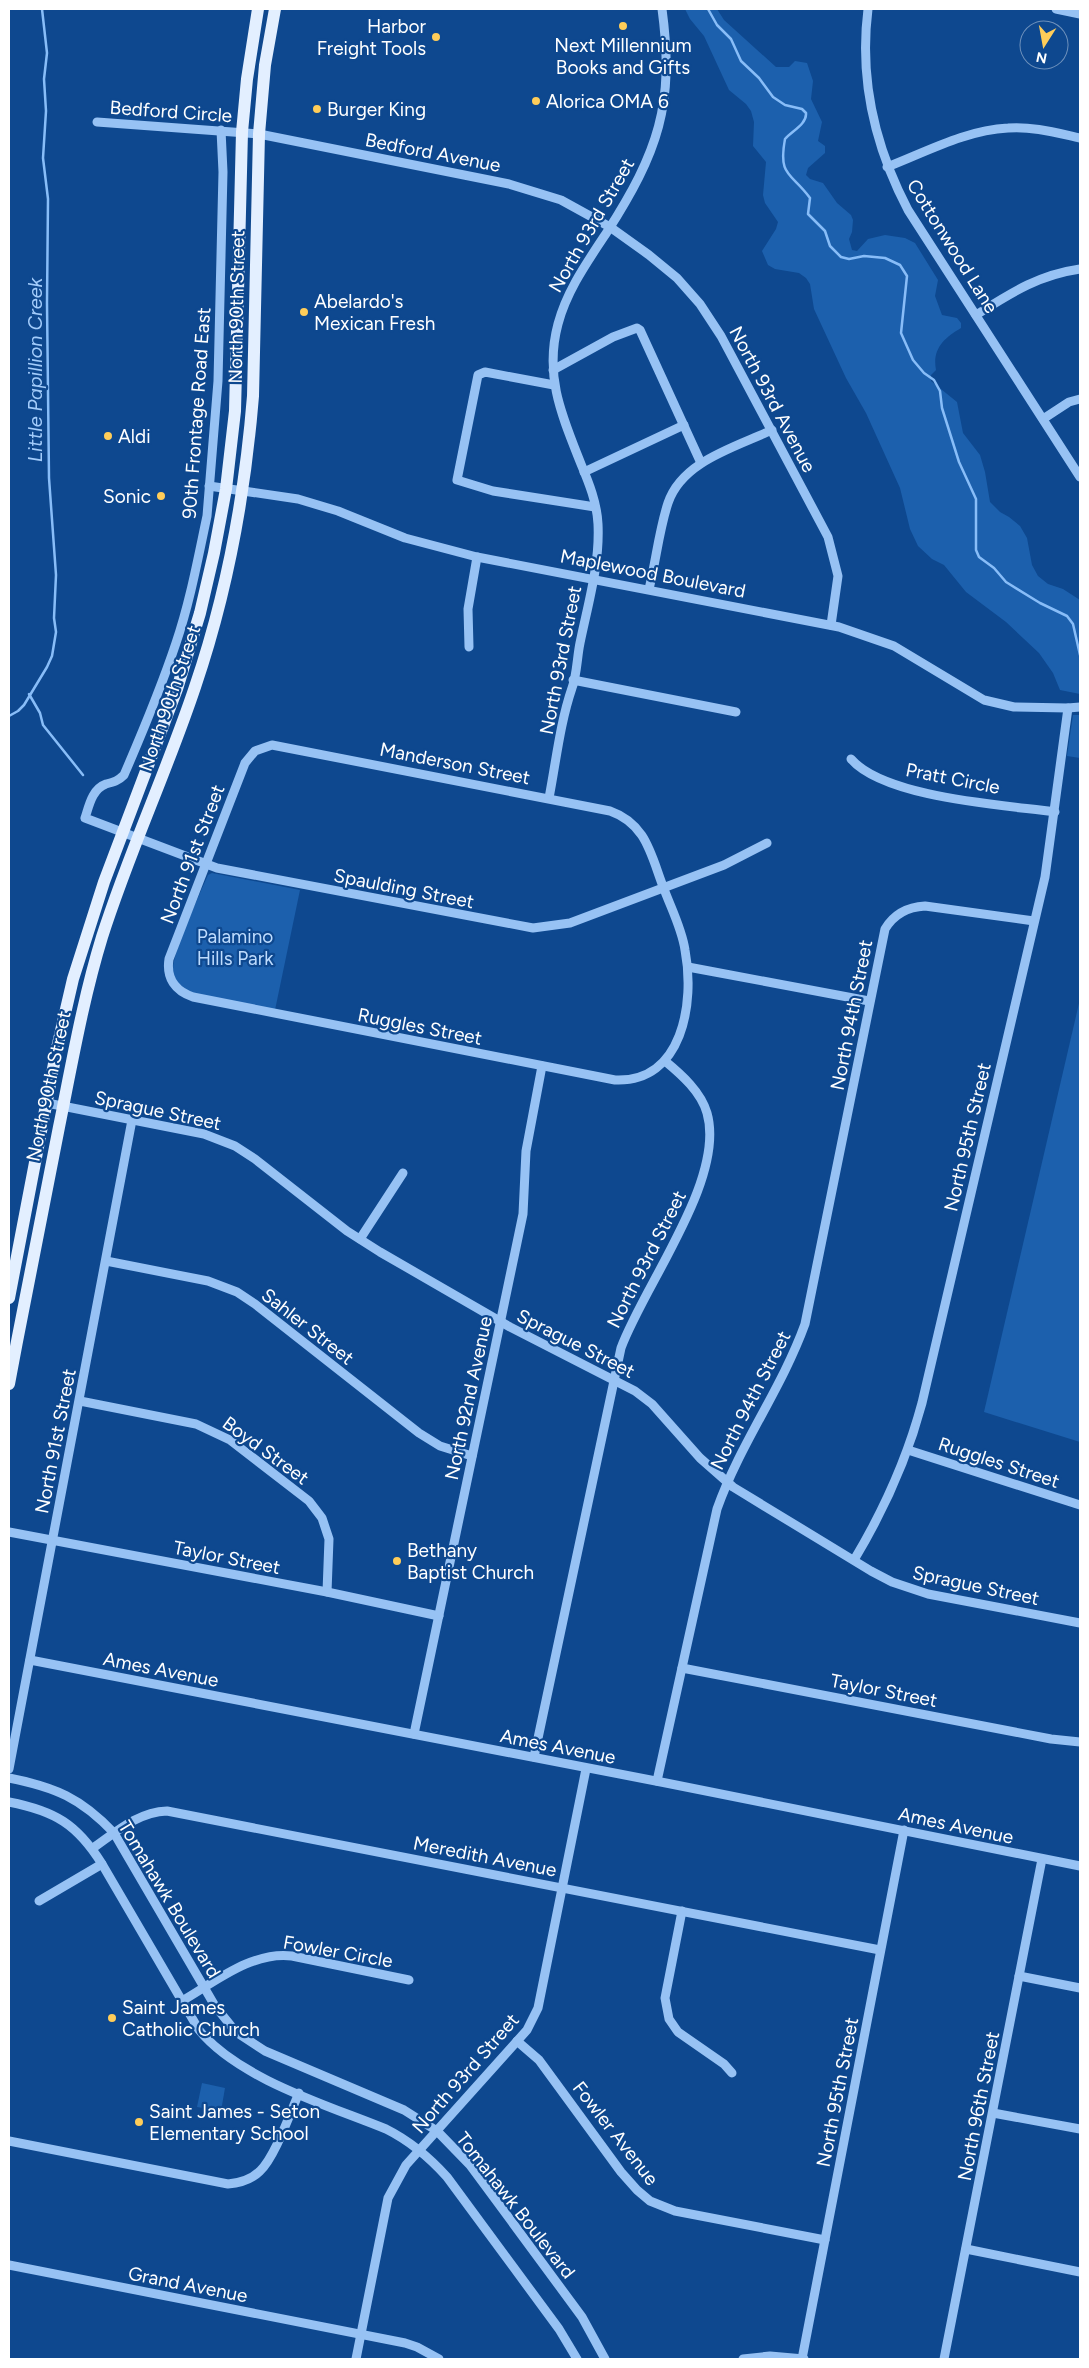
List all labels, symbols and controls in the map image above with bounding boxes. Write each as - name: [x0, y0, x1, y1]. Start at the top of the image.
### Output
- place label: Harbor Freight Tools: [317, 15, 427, 60]
- marker: Next Millennium Books and Gifts: [617, 20, 629, 32]
- north arrow: [1019, 20, 1069, 70]
- marker: Harbor Freight Tools: [430, 31, 442, 43]
- place label: Next Millennium Books and Gifts: [554, 34, 692, 79]
- text: N: [1035, 48, 1049, 67]
- place label: Alorica OMA 6: [546, 90, 669, 113]
- marker: Alorica OMA 6: [530, 95, 542, 107]
- street label: Bedford Circle: [109, 96, 233, 127]
- place label: Burger King: [327, 98, 426, 121]
- marker: Burger King: [311, 103, 323, 115]
- street label: Bedford Avenue: [363, 128, 503, 177]
- street label: North 93rd Street: [544, 154, 639, 296]
- street label: Cottonwood Lane: [902, 175, 1003, 317]
- street label: North 90th Street: [224, 230, 249, 384]
- water label: Little Papillion Creek: [23, 276, 47, 462]
- place label: Abelardo's Mexican Fresh: [314, 290, 435, 335]
- street label: 90th Frontage Road East: [178, 306, 215, 520]
- marker: Abelardo's Mexican Fresh: [298, 306, 310, 318]
- street label: North 93rd Avenue: [724, 322, 821, 476]
- place label: Aldi: [118, 425, 151, 448]
- marker: Aldi: [102, 430, 114, 442]
- place label: Sonic: [103, 485, 151, 508]
- marker: Sonic: [155, 490, 167, 502]
- street label: Maplewood Boulevard: [558, 544, 748, 603]
- street label: North 93rd Street: [535, 584, 586, 736]
- street label: North 90th Street: [134, 622, 205, 774]
- street label: Manderson Street: [378, 738, 532, 789]
- street label: Pratt Circle: [904, 758, 1002, 799]
- street label: North 91st Street: [155, 781, 230, 927]
- street label: Spaulding Street: [332, 864, 476, 913]
- park label: Palamino Hills Park: [197, 925, 274, 970]
- street label: North 94th Street: [826, 938, 877, 1092]
- street label: Ruggles Street: [356, 1003, 484, 1050]
- street label: North 90th Street: [21, 1009, 76, 1163]
- street label: North 95th Street: [939, 1060, 996, 1214]
- street label: Sprague Street: [92, 1086, 223, 1135]
- street label: North 93rd Street: [602, 1187, 691, 1332]
- street label: Sahler Street: [257, 1283, 358, 1370]
- street label: Sprague Street: [513, 1304, 638, 1383]
- street label: North 92nd Avenue: [440, 1314, 497, 1482]
- street label: North 94th Street: [706, 1327, 795, 1474]
- street label: North 91st Street: [30, 1367, 81, 1516]
- street label: Boyd Street: [218, 1411, 313, 1489]
- street label: Ruggles Street: [935, 1432, 1062, 1493]
- street label: Taylor Street: [172, 1536, 282, 1579]
- place label: Bethany Baptist Church: [407, 1539, 534, 1584]
- marker: Bethany Baptist Church: [391, 1555, 403, 1567]
- street label: Sprague Street: [910, 1561, 1041, 1610]
- street label: Ames Avenue: [101, 1647, 221, 1692]
- street label: Taylor Street: [829, 1669, 939, 1712]
- street label: Ames Avenue: [498, 1724, 618, 1769]
- street label: Ames Avenue: [896, 1802, 1016, 1849]
- street label: Tomahawk Boulevard: [113, 1816, 226, 1982]
- street label: Meredith Avenue: [411, 1831, 559, 1882]
- street label: Fowler Circle: [281, 1931, 395, 1972]
- place label: Saint James Catholic Church: [122, 1996, 260, 2041]
- street label: North 93rd Street: [407, 2009, 524, 2138]
- marker: Saint James Catholic Church: [106, 2012, 118, 2024]
- street label: North 95th Street: [812, 2015, 863, 2169]
- street label: North 96th Street: [953, 2029, 1004, 2183]
- street label: Fowler Avenue: [568, 2077, 663, 2190]
- place label: Saint James - Seton Elementary School: [149, 2100, 320, 2145]
- marker: Saint James - Seton Elementary School: [133, 2116, 145, 2128]
- street label: Tomahawk Boulevard: [451, 2127, 580, 2283]
- street label: Grand Avenue: [126, 2262, 250, 2307]

